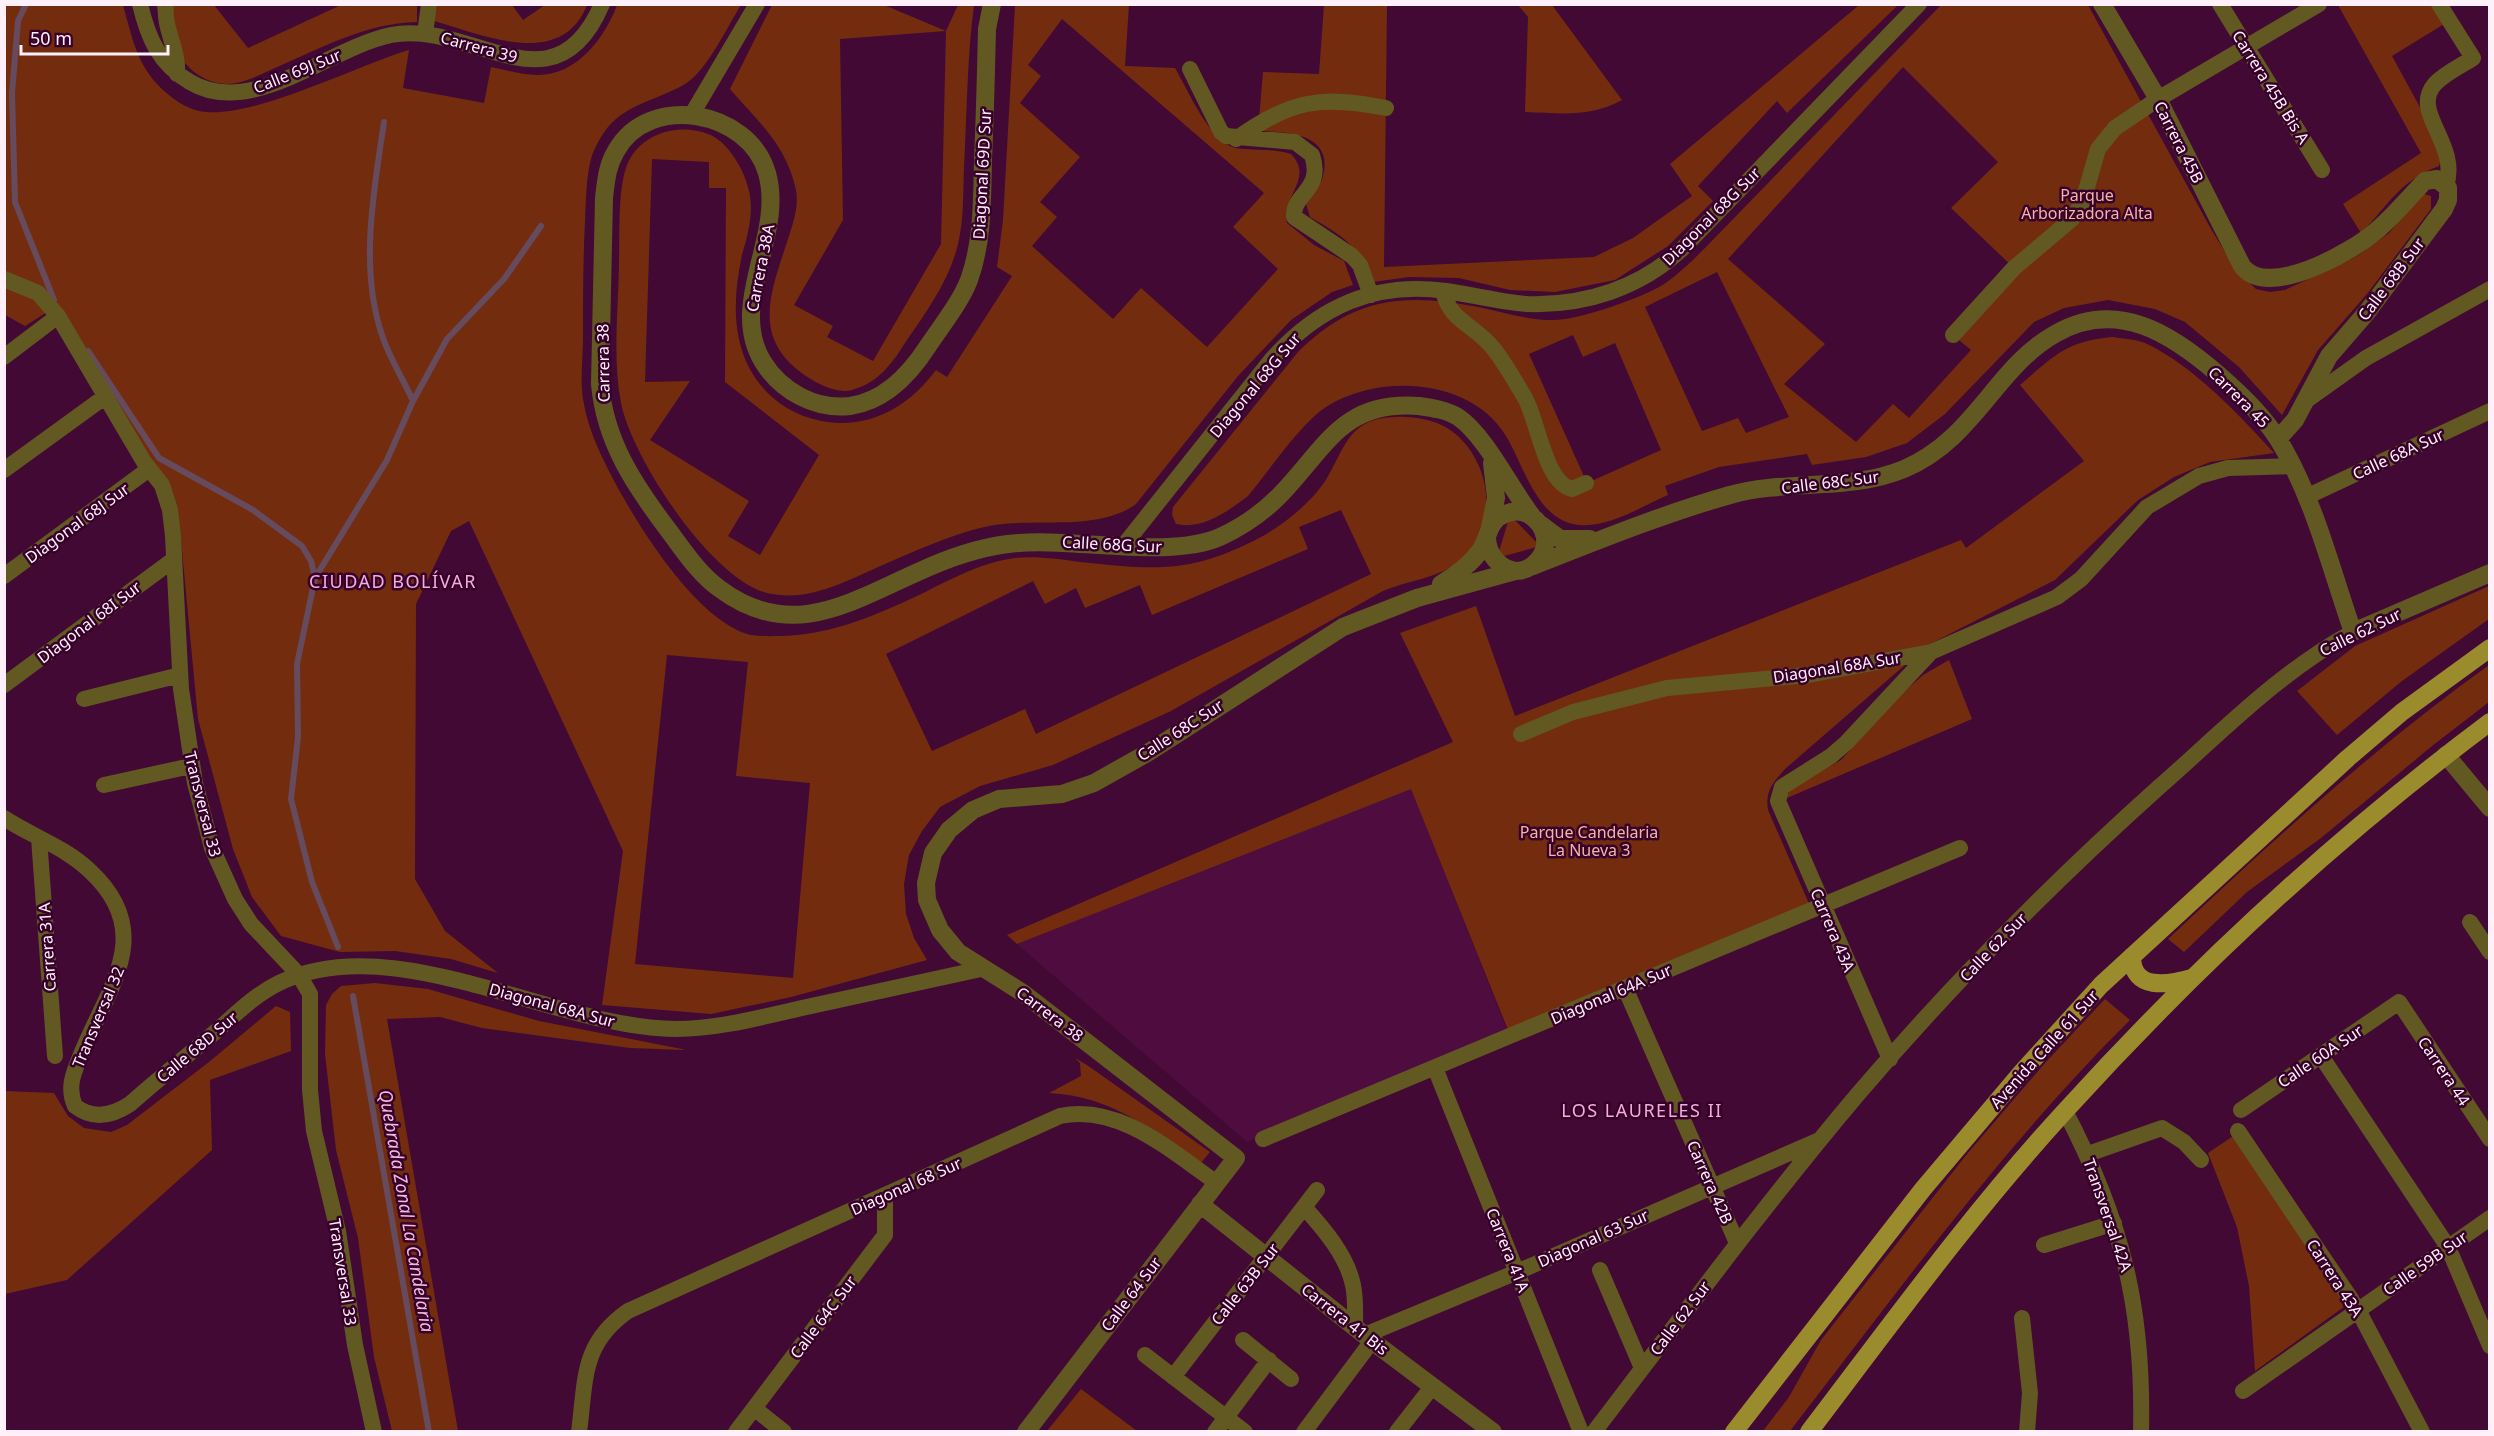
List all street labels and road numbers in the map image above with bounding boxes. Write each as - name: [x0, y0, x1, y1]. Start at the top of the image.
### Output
- street label: Carrera 39: [438, 26, 520, 68]
- street label: Carrera 45B Bis A: [2227, 26, 2315, 149]
- street label: Calle 69J Sur: [250, 43, 344, 99]
- street label: Carrera 45B: [2149, 97, 2209, 187]
- street label: Diagonal 69D Sur: [968, 108, 996, 240]
- street label: Diagonal 68G Sur: [1657, 162, 1765, 270]
- street label: Carrera 38A: [741, 221, 779, 314]
- street label: Calle 68B Sur: [2353, 233, 2430, 325]
- street label: Carrera 38: [591, 323, 615, 403]
- street label: Diagonal 68G Sur: [1205, 328, 1306, 442]
- street label: Carrera 45: [2203, 361, 2275, 433]
- street label: Calle 68A Sur: [2349, 423, 2448, 485]
- street label: Calle 68C Sur: [1780, 465, 1881, 499]
- street label: Diagonal 68J Sur: [21, 478, 134, 568]
- street label: Calle 68G Sur: [1062, 530, 1163, 558]
- street label: Diagonal 68I Sur: [33, 575, 146, 668]
- street label: Calle 62 Sur: [2316, 603, 2405, 661]
- street label: Diagonal 68A Sur: [1771, 646, 1903, 688]
- street label: Calle 68C Sur: [1133, 694, 1228, 766]
- street label: Transversal 33: [179, 749, 227, 859]
- street label: Carrera 43A: [1805, 885, 1861, 976]
- street label: Carrera 31A: [33, 901, 61, 992]
- street label: Calle 62 Sur: [1954, 907, 2032, 986]
- street label: Diagonal 64A Sur: [1547, 958, 1675, 1029]
- street label: Transversal 32: [67, 963, 129, 1071]
- street label: Diagonal 68A Sur: [487, 978, 618, 1032]
- street label: Carrera 38: [1012, 982, 1088, 1046]
- street label: Avenida Calle 61 Sur: [1985, 985, 2104, 1113]
- street label: Calle 68D Sur: [152, 1006, 243, 1088]
- street label: Calle 60A Sur: [2273, 1019, 2367, 1093]
- street label: Carrera 44: [2413, 1032, 2475, 1110]
- street label: Carrera 42B: [1682, 1137, 1738, 1227]
- street label: Diagonal 68 Sur: [847, 1152, 965, 1220]
- street label: Transversal 42A: [2078, 1156, 2138, 1275]
- street label: Diagonal 63 Sur: [1534, 1204, 1652, 1272]
- street label: Carrera 41A: [1481, 1205, 1535, 1296]
- street label: Transversal 33: [324, 1217, 362, 1327]
- street label: Calle 59B Sur: [2378, 1225, 2472, 1300]
- street label: Carrera 43A: [2302, 1235, 2369, 1322]
- street label: Calle 63B Sur: [1206, 1238, 1284, 1330]
- street label: Calle 64 Sur: [1096, 1252, 1167, 1336]
- street label: Calle 64C Sur: [785, 1271, 862, 1363]
- street label: Calle 62 Sur: [1645, 1276, 1716, 1360]
- street label: Carrera 41 Bis: [1297, 1278, 1393, 1360]

